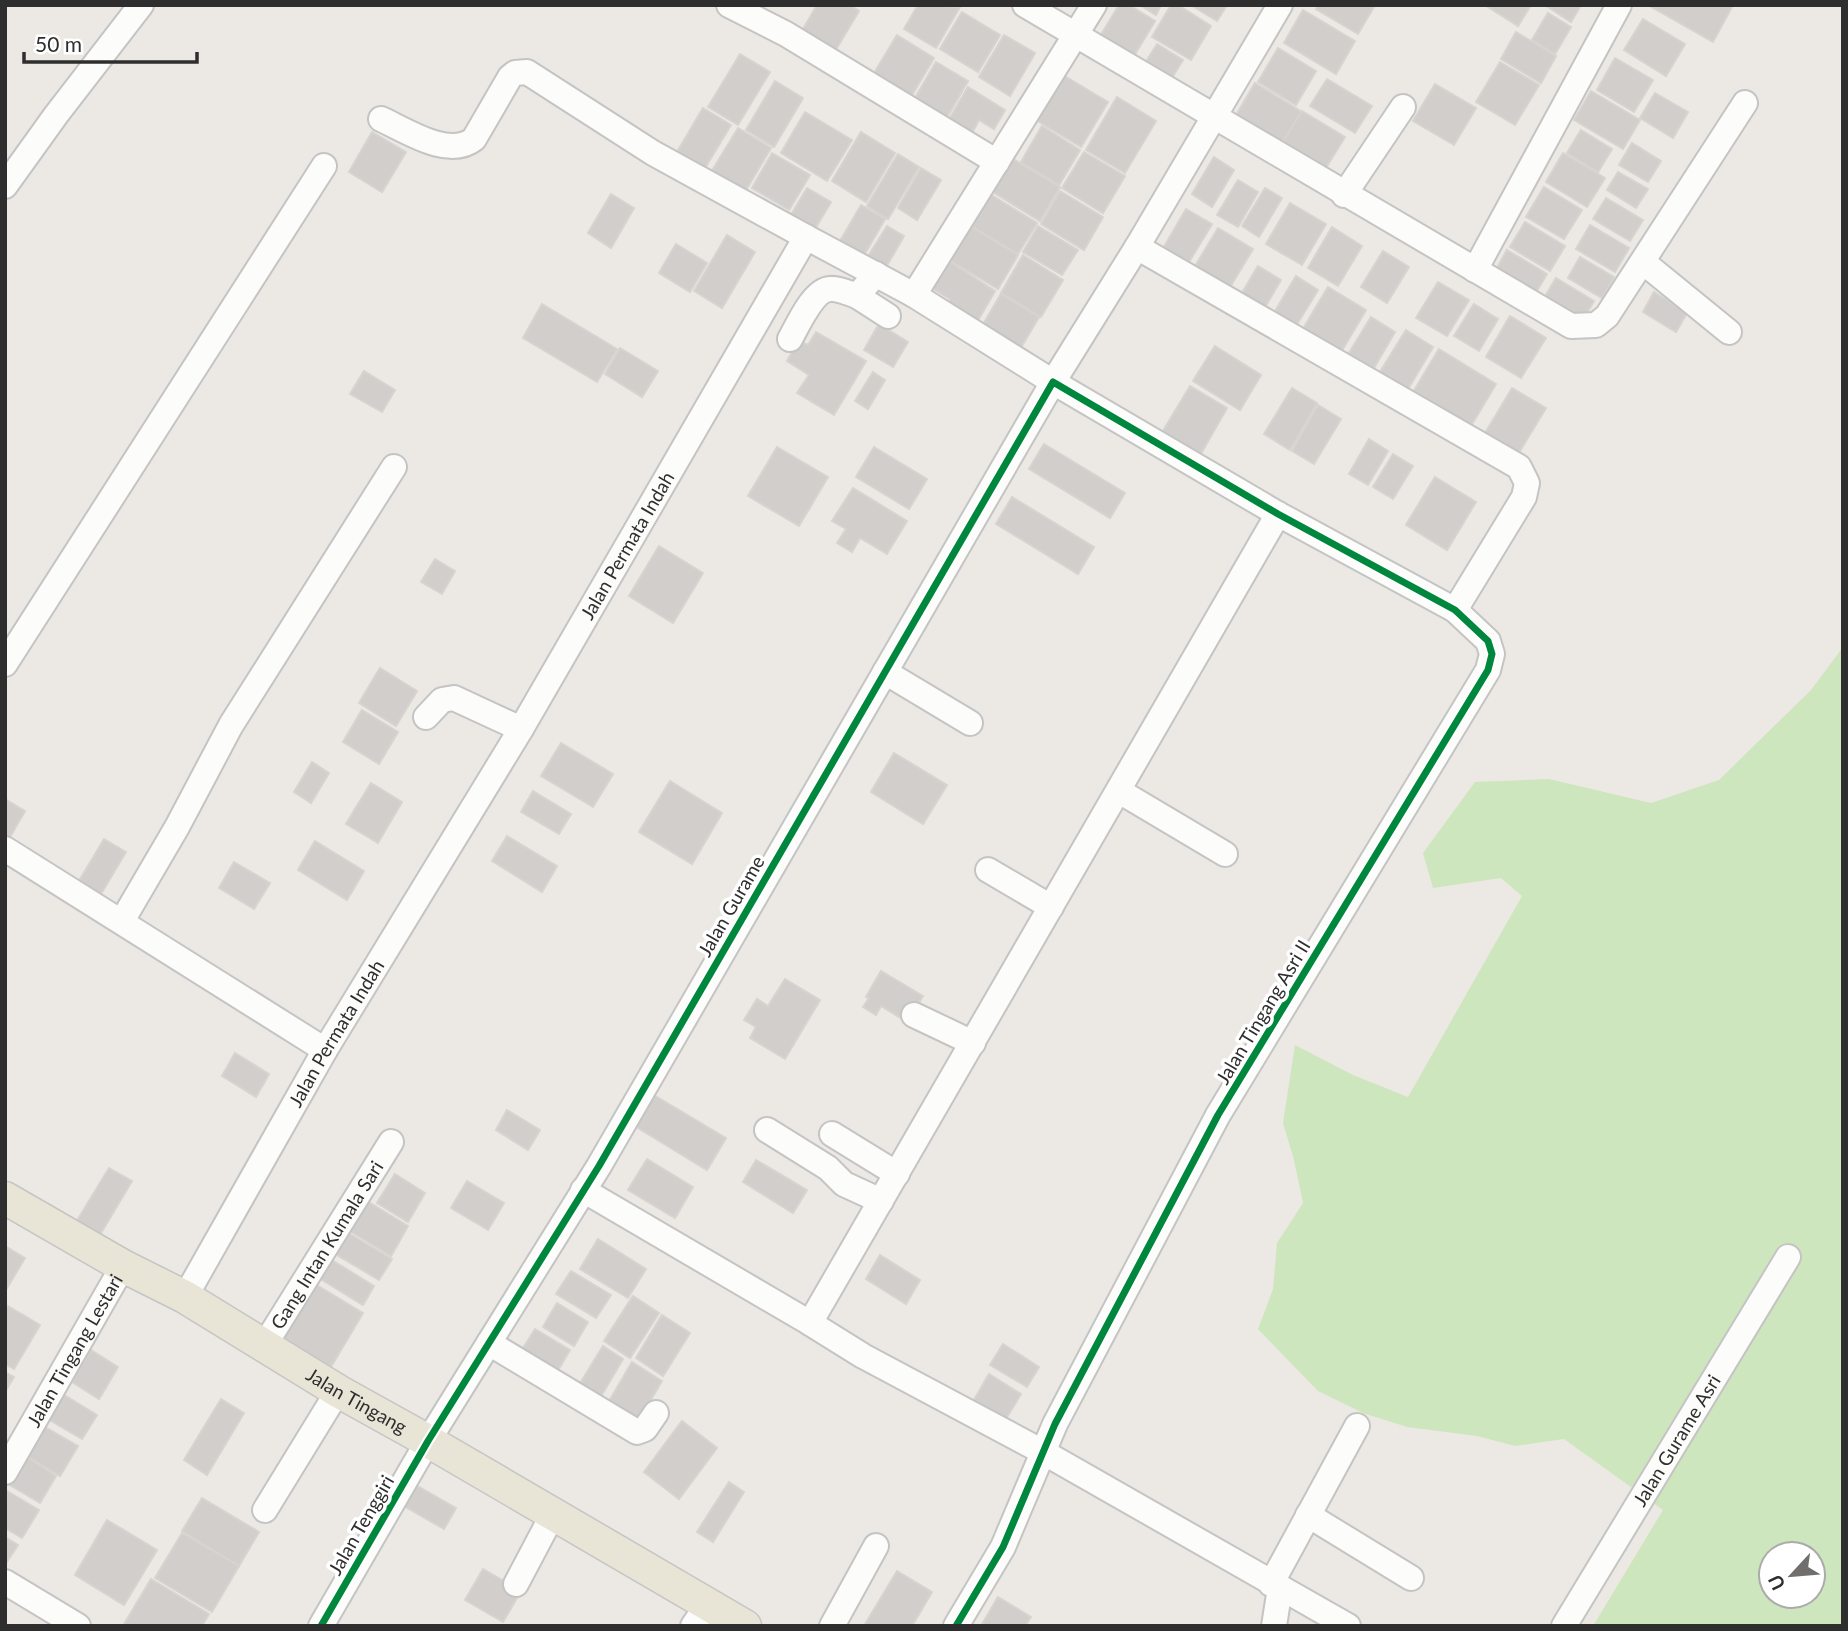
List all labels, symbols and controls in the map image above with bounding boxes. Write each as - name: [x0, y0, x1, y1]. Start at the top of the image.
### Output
- scale bar: [24, 21, 198, 65]
- text: 50 m: [35, 31, 82, 56]
- street label: Jalan Permata Indah: [575, 467, 679, 623]
- street label: Jalan Gurame: [692, 851, 769, 960]
- street label: Jalan Tingang Asri II: [1210, 935, 1315, 1088]
- street label: Jalan Permata Indah: [283, 955, 388, 1111]
- street label: Gang Intan Kumala Sari: [265, 1156, 387, 1333]
- street label: Jalan Tingang Lestari: [21, 1270, 127, 1431]
- street label: Jalan Tingang: [302, 1362, 411, 1438]
- street label: Jalan Gurame Asri: [1628, 1370, 1725, 1510]
- street label: Jalan Tenggiri: [323, 1471, 398, 1579]
- north arrow: [1757, 1540, 1827, 1610]
- text: U: [1763, 1571, 1790, 1594]

